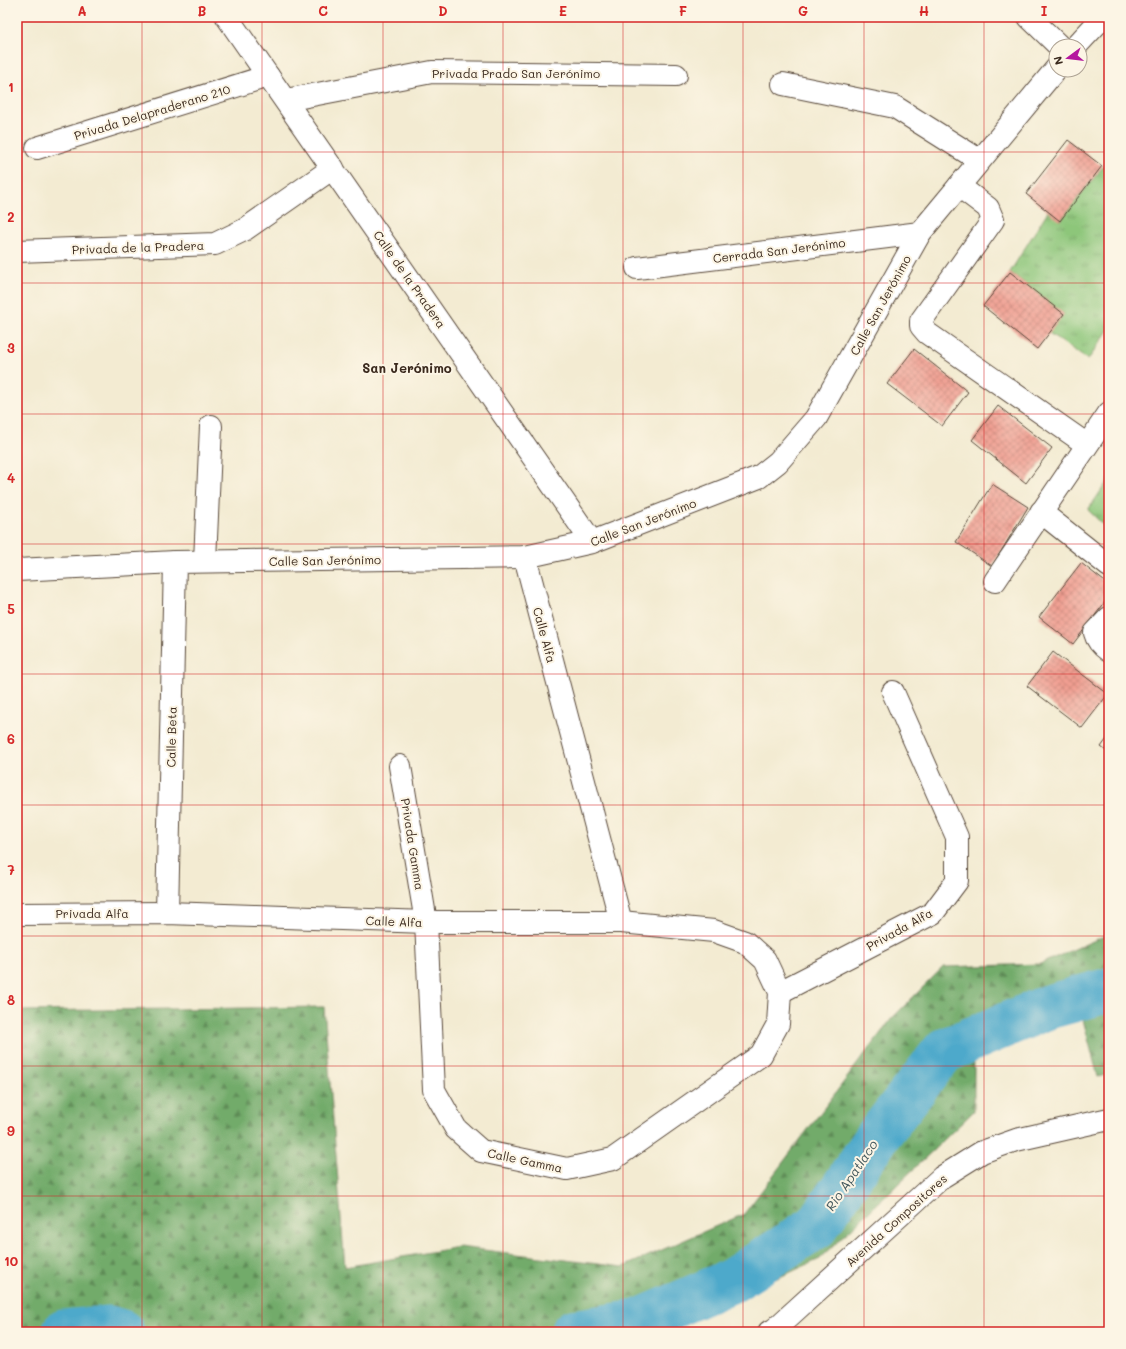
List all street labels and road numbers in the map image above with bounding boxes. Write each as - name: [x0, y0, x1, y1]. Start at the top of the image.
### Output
- street label: Privada Prado San Jerónimo: [432, 65, 600, 81]
- street label: Privada Delapraderano 210: [72, 80, 233, 143]
- street label: Calle de la Pradera: [370, 227, 450, 331]
- street label: Cerrada San Jerónimo: [712, 234, 846, 266]
- street label: Privada de la Pradera: [72, 237, 204, 257]
- street label: Calle San Jerónimo: [846, 252, 914, 358]
- street label: Calle San Jerónimo: [588, 494, 698, 550]
- street label: Calle San Jerónimo: [269, 551, 381, 569]
- street label: Calle Alfa: [530, 605, 560, 665]
- street label: Calle Beta: [162, 706, 180, 768]
- street label: Privada Gamma: [398, 797, 428, 891]
- street label: Privada Alfa: [863, 904, 935, 954]
- street label: Privada Alfa: [55, 905, 129, 921]
- street label: Calle Alfa: [365, 912, 423, 930]
- street label: Calle Gamma: [486, 1144, 564, 1176]
- street label: Avenida Compositores: [842, 1170, 950, 1270]

